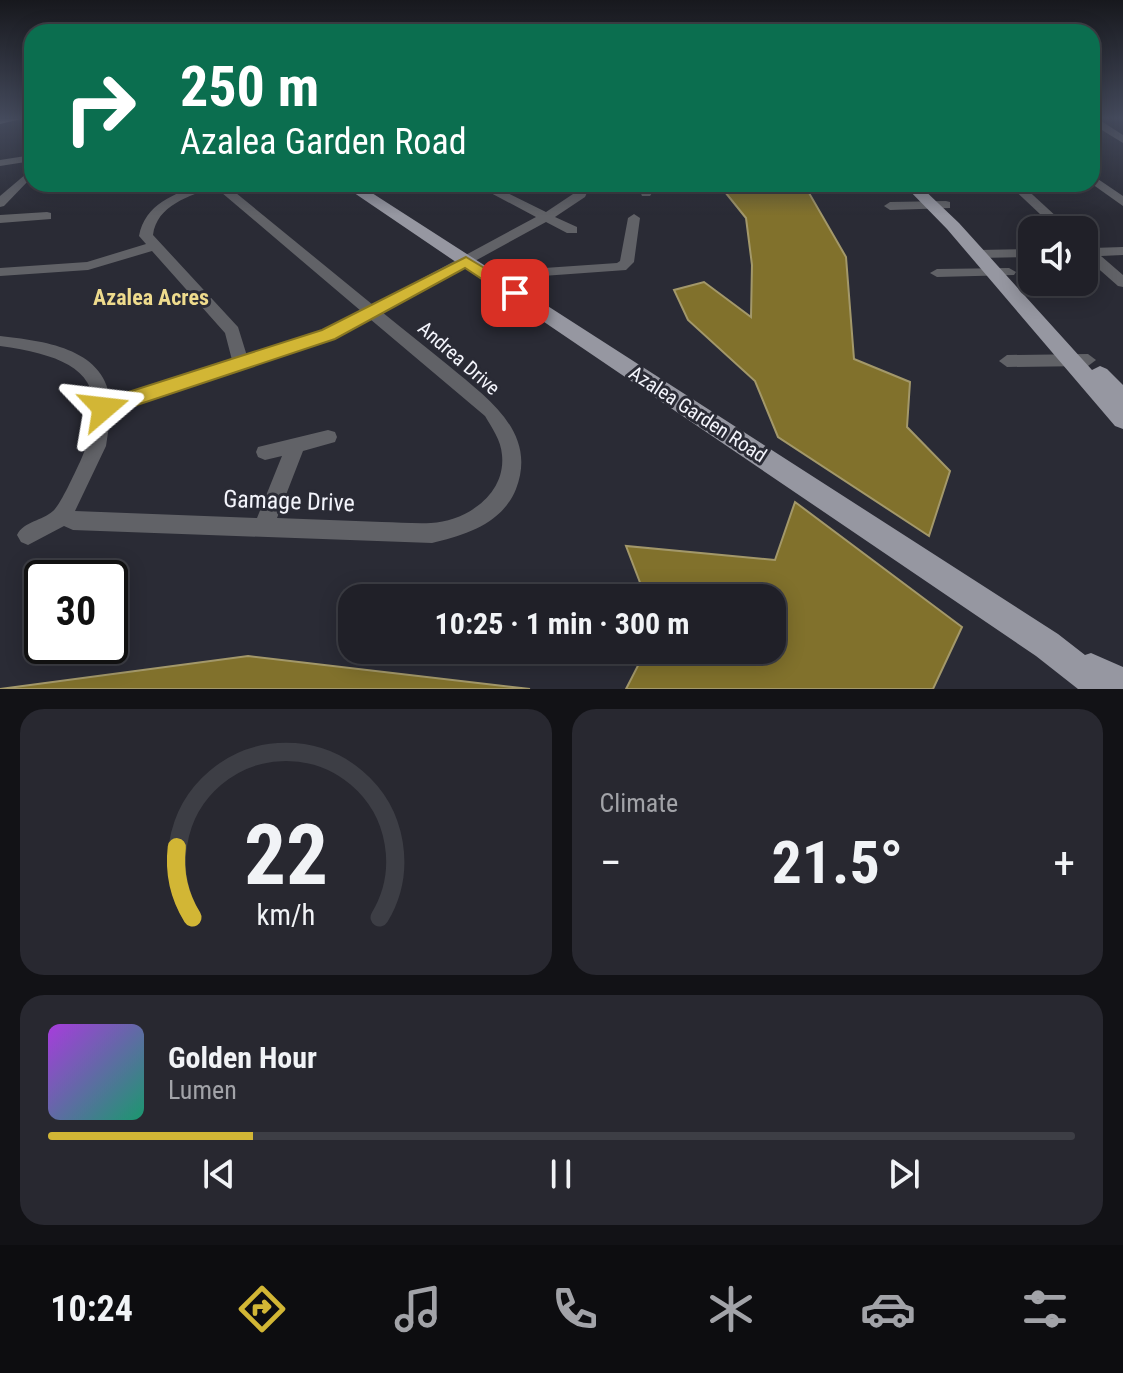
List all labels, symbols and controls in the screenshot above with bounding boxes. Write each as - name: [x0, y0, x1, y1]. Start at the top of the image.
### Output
- text: 250 m: [180, 54, 319, 120]
- icon: right: [48, 56, 152, 160]
- text: Azalea Garden Road: [180, 121, 467, 163]
- map controls: [1018, 216, 1098, 296]
- button: sound: [1018, 216, 1098, 296]
- pin: [481, 259, 549, 327]
- icon: arrive: [493, 271, 537, 315]
- district label: Azalea Acres: [93, 285, 209, 310]
- street label: Andrea Drive: [413, 316, 505, 400]
- street label: Azalea Garden Road: [625, 361, 771, 467]
- position arrow: [62, 366, 146, 450]
- street label: Gamage Drive: [223, 485, 355, 517]
- speed limit sign: 30: [24, 560, 128, 664]
- text: 10:25 · 1 min · 300 m: [435, 606, 689, 641]
- text: Climate: [600, 788, 678, 818]
- text: 22: [244, 807, 328, 904]
- text: 21.5°: [771, 827, 903, 898]
- text: −: [600, 837, 622, 889]
- text: +: [1053, 837, 1075, 889]
- text: km/h: [256, 898, 315, 932]
- text: Golden Hour: [168, 1040, 317, 1075]
- text: Lumen: [168, 1075, 237, 1105]
- icon: previous: [197, 1152, 241, 1196]
- icon: pause: [539, 1152, 583, 1196]
- icon: next: [882, 1152, 926, 1196]
- icon: directions: [234, 1281, 290, 1337]
- icon: music: [390, 1281, 446, 1337]
- icon: phone: [547, 1281, 603, 1337]
- icon: climate: [703, 1281, 759, 1337]
- icon: car: [860, 1281, 916, 1337]
- icon: filters: [1017, 1281, 1073, 1337]
- text: 10:24: [50, 1288, 133, 1330]

